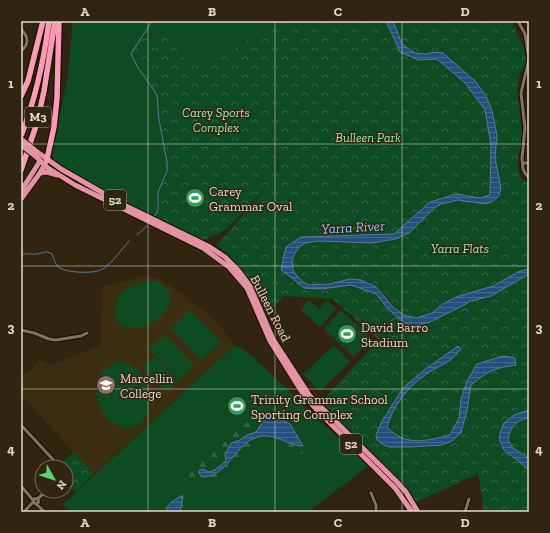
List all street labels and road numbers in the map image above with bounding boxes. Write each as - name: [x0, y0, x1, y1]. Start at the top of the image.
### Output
- road number: M3: [25, 107, 51, 127]
- road number: 52: [104, 190, 126, 210]
- street label: Bulleen Road: [247, 272, 294, 344]
- road number: 52: [340, 434, 362, 454]

